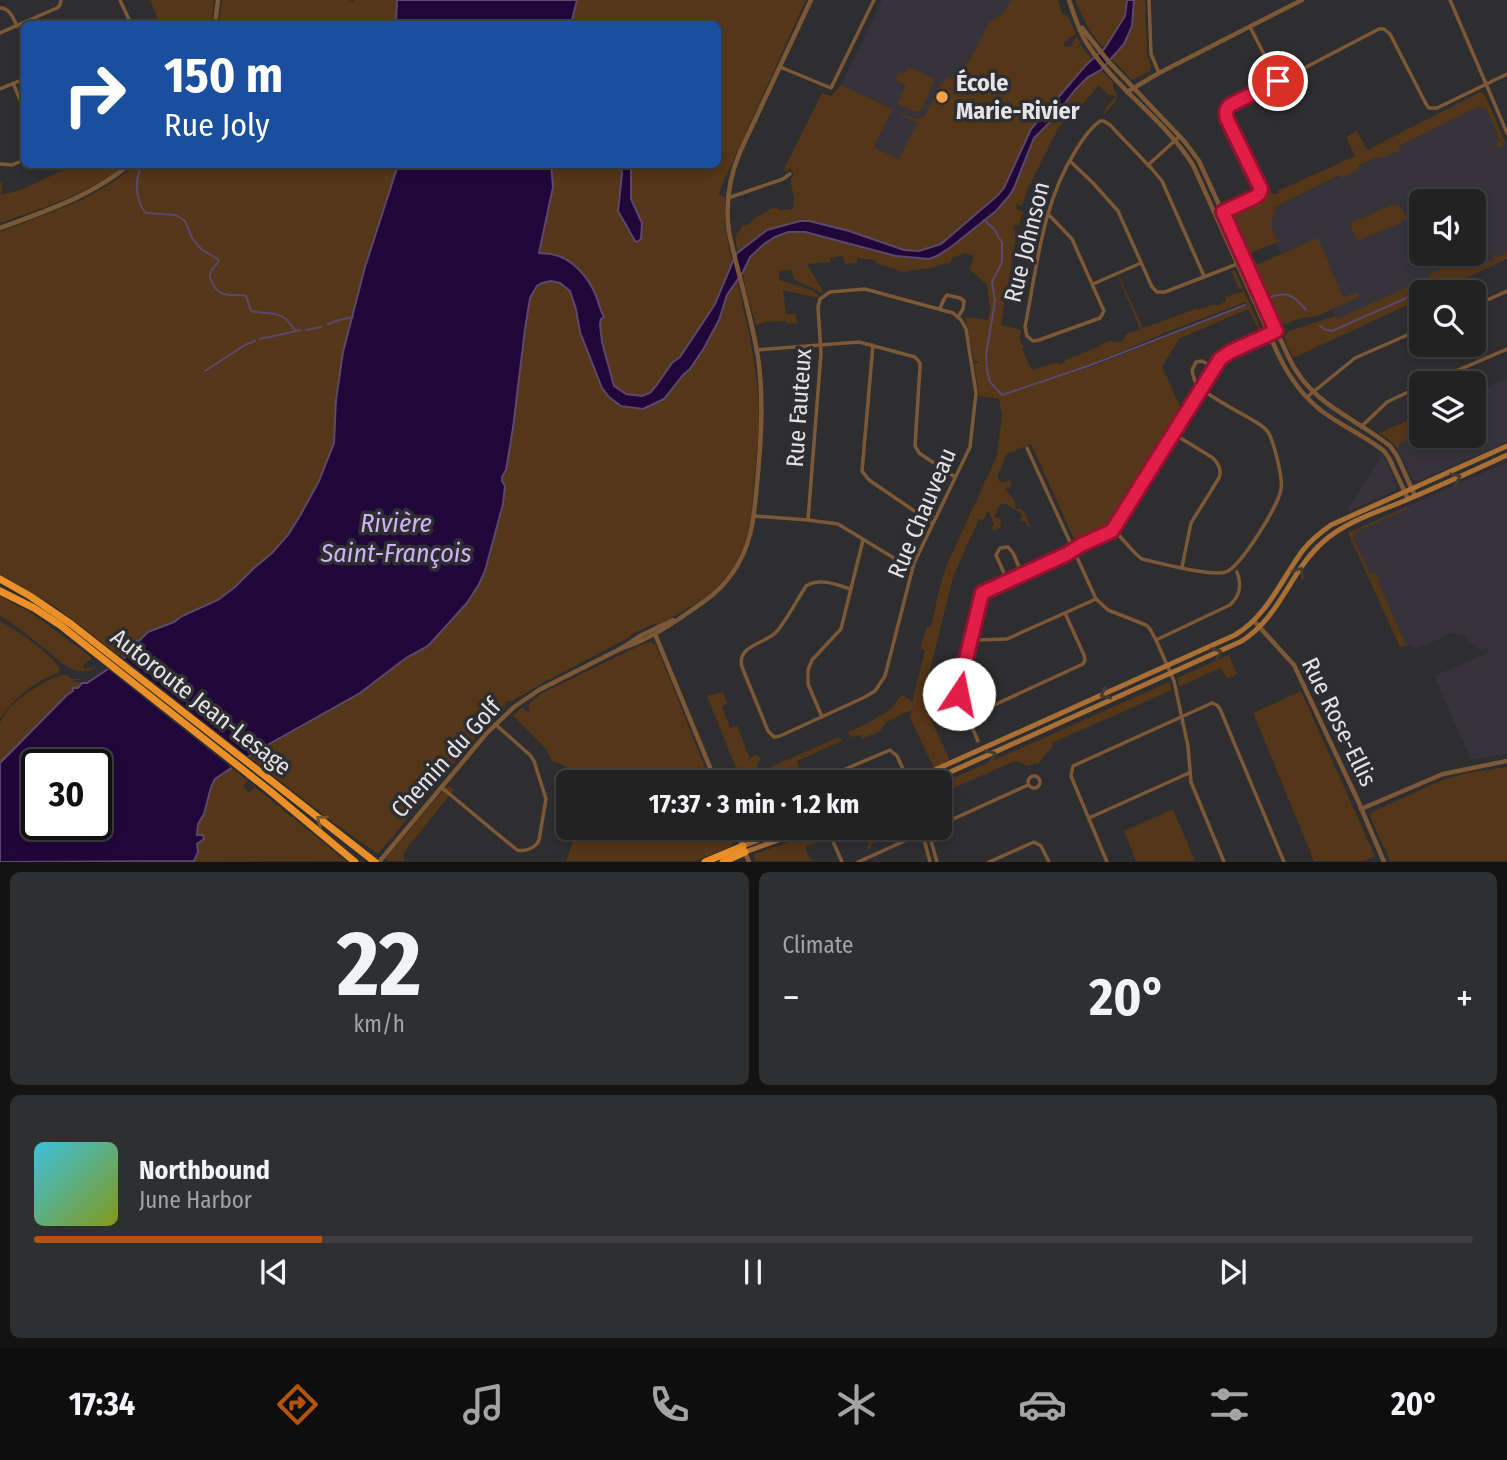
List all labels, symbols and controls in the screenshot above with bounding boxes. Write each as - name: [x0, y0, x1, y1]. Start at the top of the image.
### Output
- text: 150 m: [164, 46, 283, 105]
- icon: right: [49, 49, 140, 140]
- pin: [1248, 51, 1308, 111]
- icon: arrive: [1259, 62, 1297, 100]
- place label: École Marie-Rivier: [956, 68, 1080, 125]
- marker: École Marie-Rivier: [934, 89, 950, 105]
- text: Rue Joly: [164, 106, 269, 144]
- street label: Rue Johnson: [999, 179, 1055, 305]
- map controls: [1409, 189, 1486, 448]
- button: sound: [1409, 189, 1486, 266]
- button: search: [1409, 280, 1486, 357]
- street label: Rue Fauteux: [781, 347, 817, 468]
- button: layers: [1409, 371, 1486, 448]
- street label: Rue Chauveau: [882, 444, 962, 582]
- one-way arrow: [1448, 472, 1461, 486]
- water label: Rivière Saint-François: [320, 508, 471, 569]
- one-way arrow: [1291, 567, 1304, 580]
- street label: Autoroute Jean-Lesage: [105, 623, 297, 781]
- one-way arrow: [1210, 647, 1222, 661]
- street label: Rue Rose-Ellis: [1296, 653, 1382, 791]
- position arrow: [922, 657, 996, 731]
- one-way arrow: [1100, 686, 1113, 700]
- street label: Chemin du Golf: [385, 692, 508, 823]
- speed limit sign: 30: [21, 749, 112, 840]
- one-way arrow: [984, 749, 996, 763]
- text: 17:37 · 3 min · 1.2 km: [649, 789, 859, 820]
- one-way arrow: [316, 815, 328, 828]
- text: 22: [337, 910, 421, 1019]
- text: Climate: [783, 931, 853, 959]
- text: 20°: [1089, 966, 1166, 1029]
- text: −: [783, 975, 800, 1021]
- text: +: [1456, 975, 1473, 1021]
- text: km/h: [354, 1010, 405, 1038]
- text: Northbound: [139, 1155, 270, 1186]
- text: June Harbor: [139, 1186, 252, 1214]
- icon: previous: [255, 1253, 293, 1291]
- icon: pause: [734, 1253, 772, 1291]
- icon: next: [1214, 1253, 1252, 1291]
- icon: directions: [273, 1380, 322, 1429]
- icon: music: [459, 1380, 508, 1429]
- icon: phone: [645, 1380, 694, 1429]
- icon: climate: [832, 1380, 881, 1429]
- icon: car: [1018, 1380, 1067, 1429]
- icon: filters: [1205, 1380, 1254, 1429]
- text: 17:34: [69, 1385, 135, 1423]
- text: 20°: [1391, 1385, 1438, 1423]

